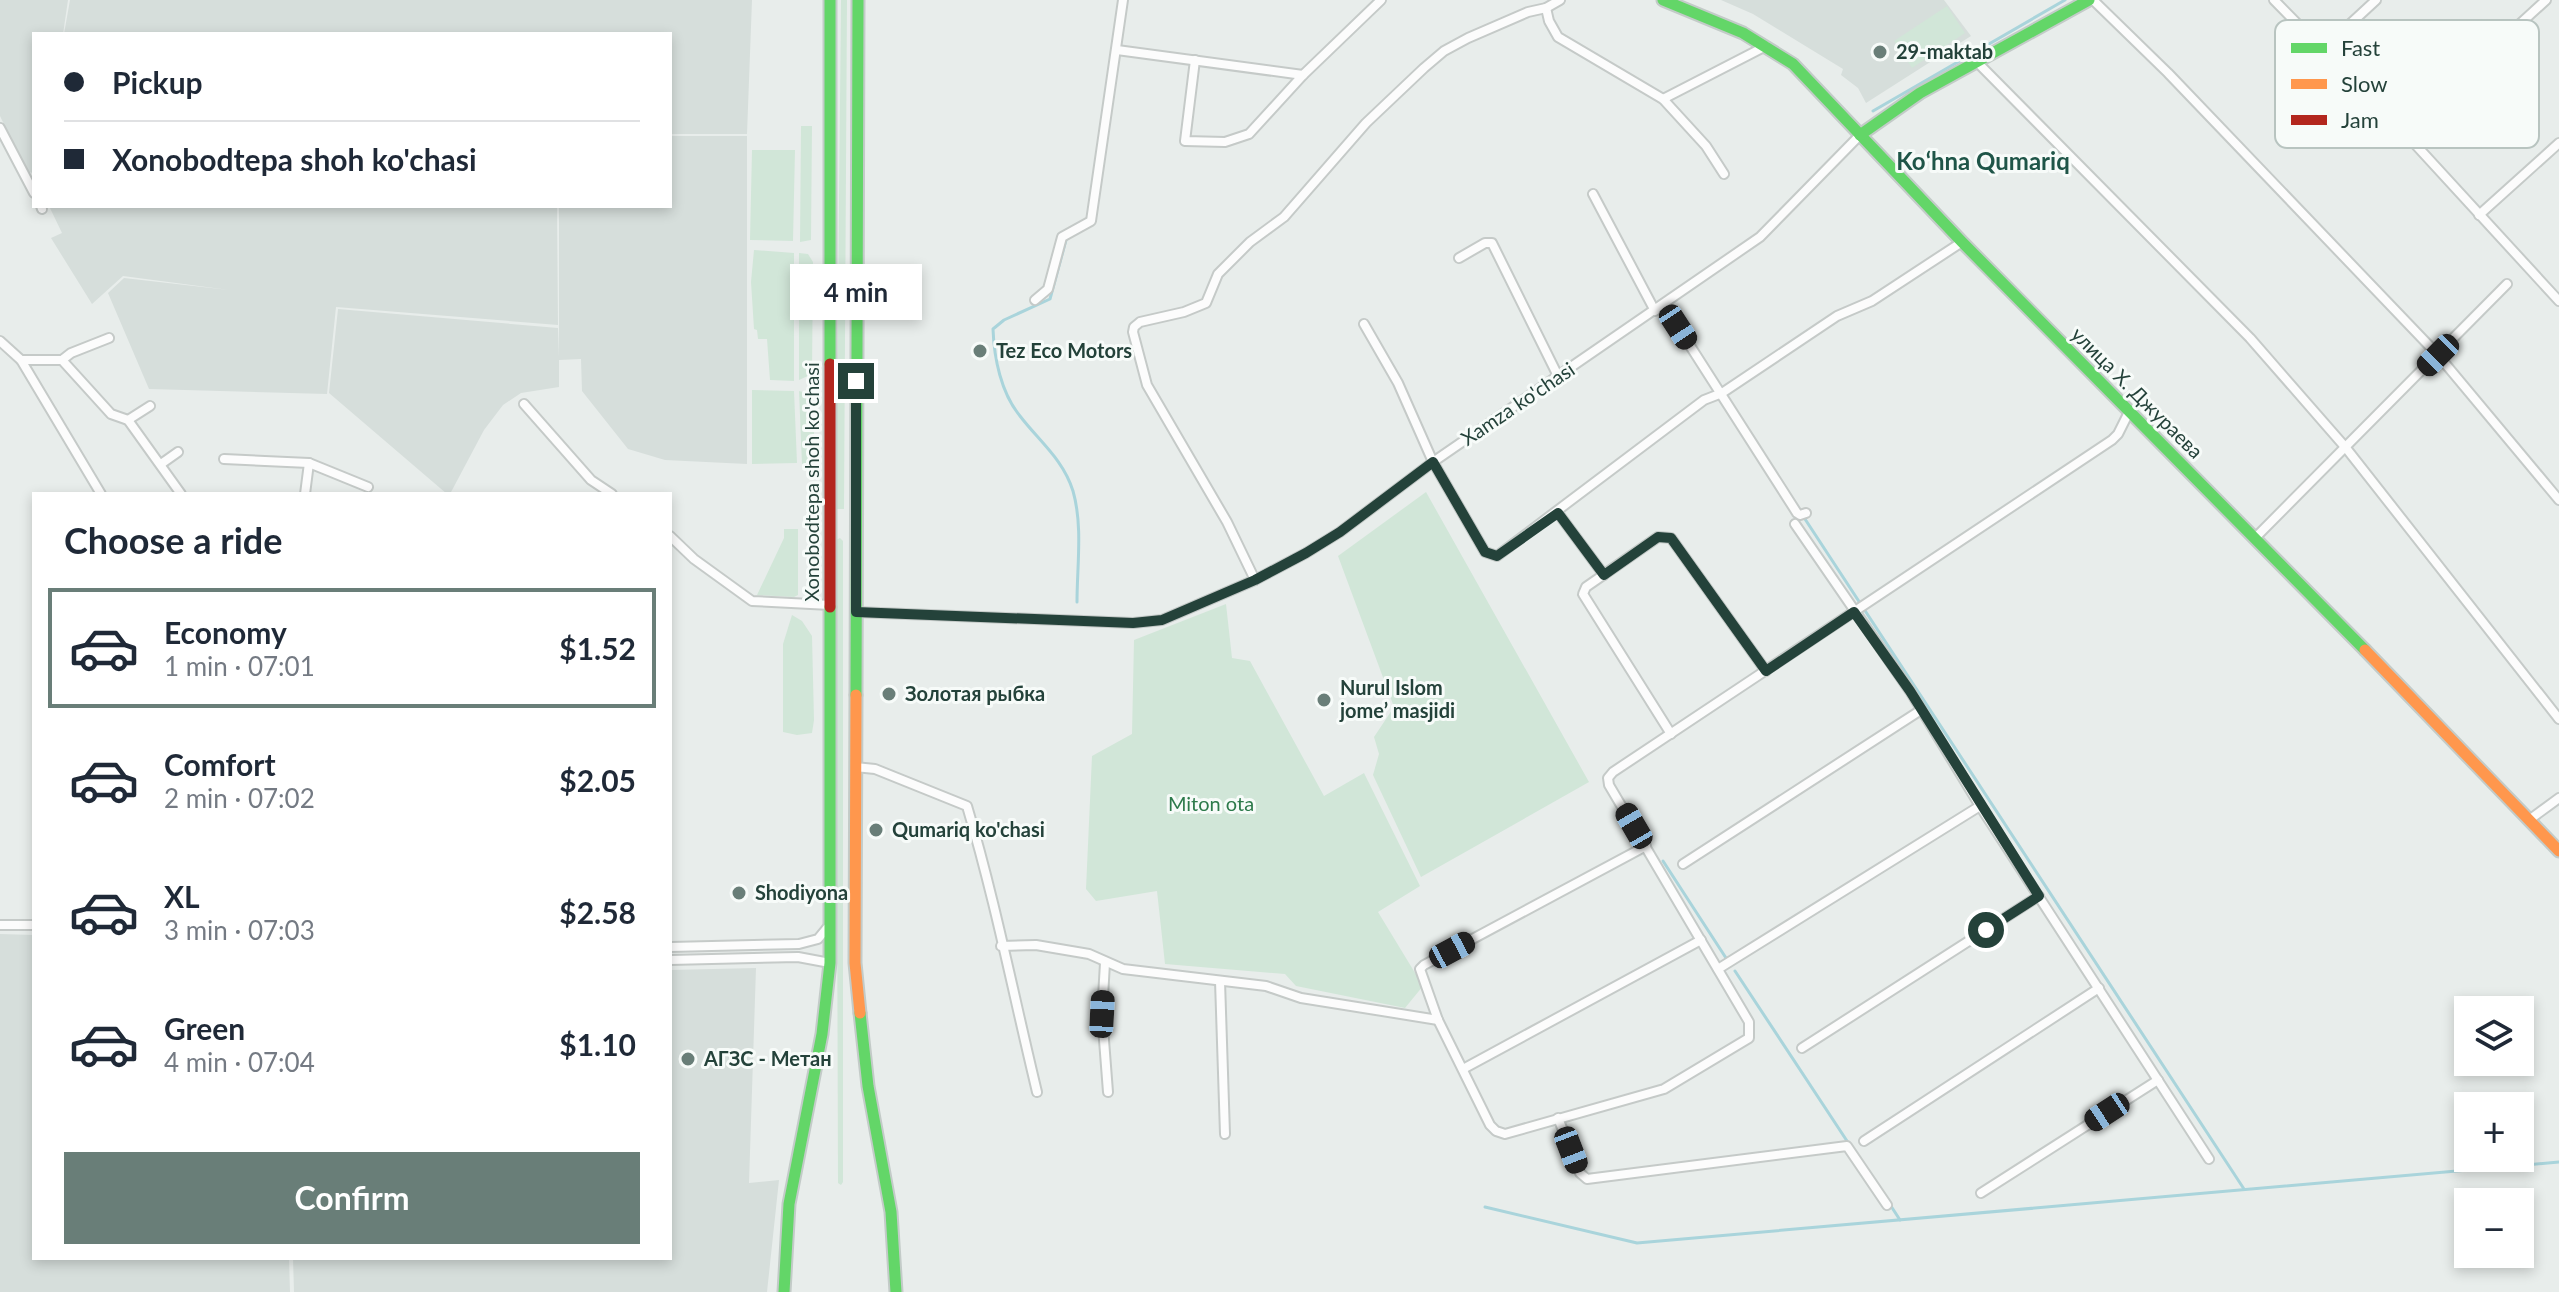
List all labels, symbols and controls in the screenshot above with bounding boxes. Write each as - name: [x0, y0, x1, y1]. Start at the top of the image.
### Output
- legend: [2275, 20, 2539, 148]
- text: Fast: [2341, 34, 2380, 61]
- place label: 29-maktab: [1896, 39, 1993, 63]
- marker: 29-maktab: [1871, 43, 1889, 61]
- text: Pickup: [112, 64, 203, 100]
- text: Slow: [2341, 70, 2388, 97]
- text: Jam: [2341, 106, 2379, 133]
- text: Xonobodtepa shoh ko'chasi: [112, 141, 477, 177]
- district label: Koʻhna Qumariq: [1896, 146, 2070, 175]
- callout: 4 min: [790, 265, 922, 321]
- text: 4 min: [824, 276, 888, 308]
- car: [1655, 300, 1701, 354]
- street label: улица Х. Джураева: [2067, 322, 2208, 463]
- car: [2413, 330, 2463, 380]
- place label: Tez Eco Motors: [996, 338, 1132, 362]
- marker: Tez Eco Motors: [971, 342, 989, 360]
- street label: Xamza ko'chasi: [1456, 356, 1579, 450]
- street label: Xonobodtepa shoh ko'chasi: [799, 362, 823, 602]
- route end: [838, 363, 874, 399]
- text: Choose a ride: [64, 518, 283, 562]
- icon: car: [68, 612, 140, 684]
- text: Economy: [164, 614, 287, 650]
- text: $1.52: [559, 630, 636, 666]
- text: 1 min · 07:01: [164, 650, 315, 682]
- place label: Nurul Islom jome’ masjidi: [1339, 675, 1455, 722]
- place label: Золотая рыбка: [905, 681, 1045, 705]
- marker: Золотая рыбка: [880, 685, 898, 703]
- marker: Nurul Islom jome’ masjidi: [1315, 691, 1333, 709]
- icon: car: [68, 744, 140, 816]
- text: Comfort: [164, 746, 276, 782]
- text: $2.05: [559, 762, 636, 798]
- text: 2 min · 07:02: [164, 782, 315, 814]
- park label: Miton ota: [1168, 791, 1254, 815]
- car: [1612, 799, 1656, 853]
- place label: Qumariq ko'chasi: [892, 817, 1045, 841]
- marker: Qumariq ko'chasi: [867, 821, 885, 839]
- icon: car: [68, 876, 140, 948]
- text: XL: [164, 878, 200, 914]
- place label: Shodiyona: [755, 880, 848, 904]
- marker: Shodiyona: [730, 884, 748, 902]
- text: $2.58: [559, 894, 636, 930]
- route start: [1968, 912, 2004, 948]
- text: 3 min · 07:03: [164, 914, 315, 946]
- car: [1425, 928, 1479, 972]
- car: [1089, 989, 1115, 1039]
- map controls: [2454, 996, 2534, 1268]
- button: layers: [2454, 996, 2534, 1076]
- icon: car: [68, 1008, 140, 1080]
- text: Green: [164, 1010, 245, 1046]
- text: $1.10: [559, 1026, 636, 1062]
- text: 4 min · 07:04: [164, 1046, 315, 1078]
- place label: АГЗС - Метан: [703, 1046, 832, 1070]
- marker: АГЗС - Метан: [679, 1050, 697, 1068]
- car: [2080, 1089, 2134, 1135]
- button: +: [2454, 1092, 2534, 1172]
- car: [1551, 1123, 1591, 1177]
- button: Confirm: [64, 1152, 640, 1244]
- button: −: [2454, 1188, 2534, 1268]

